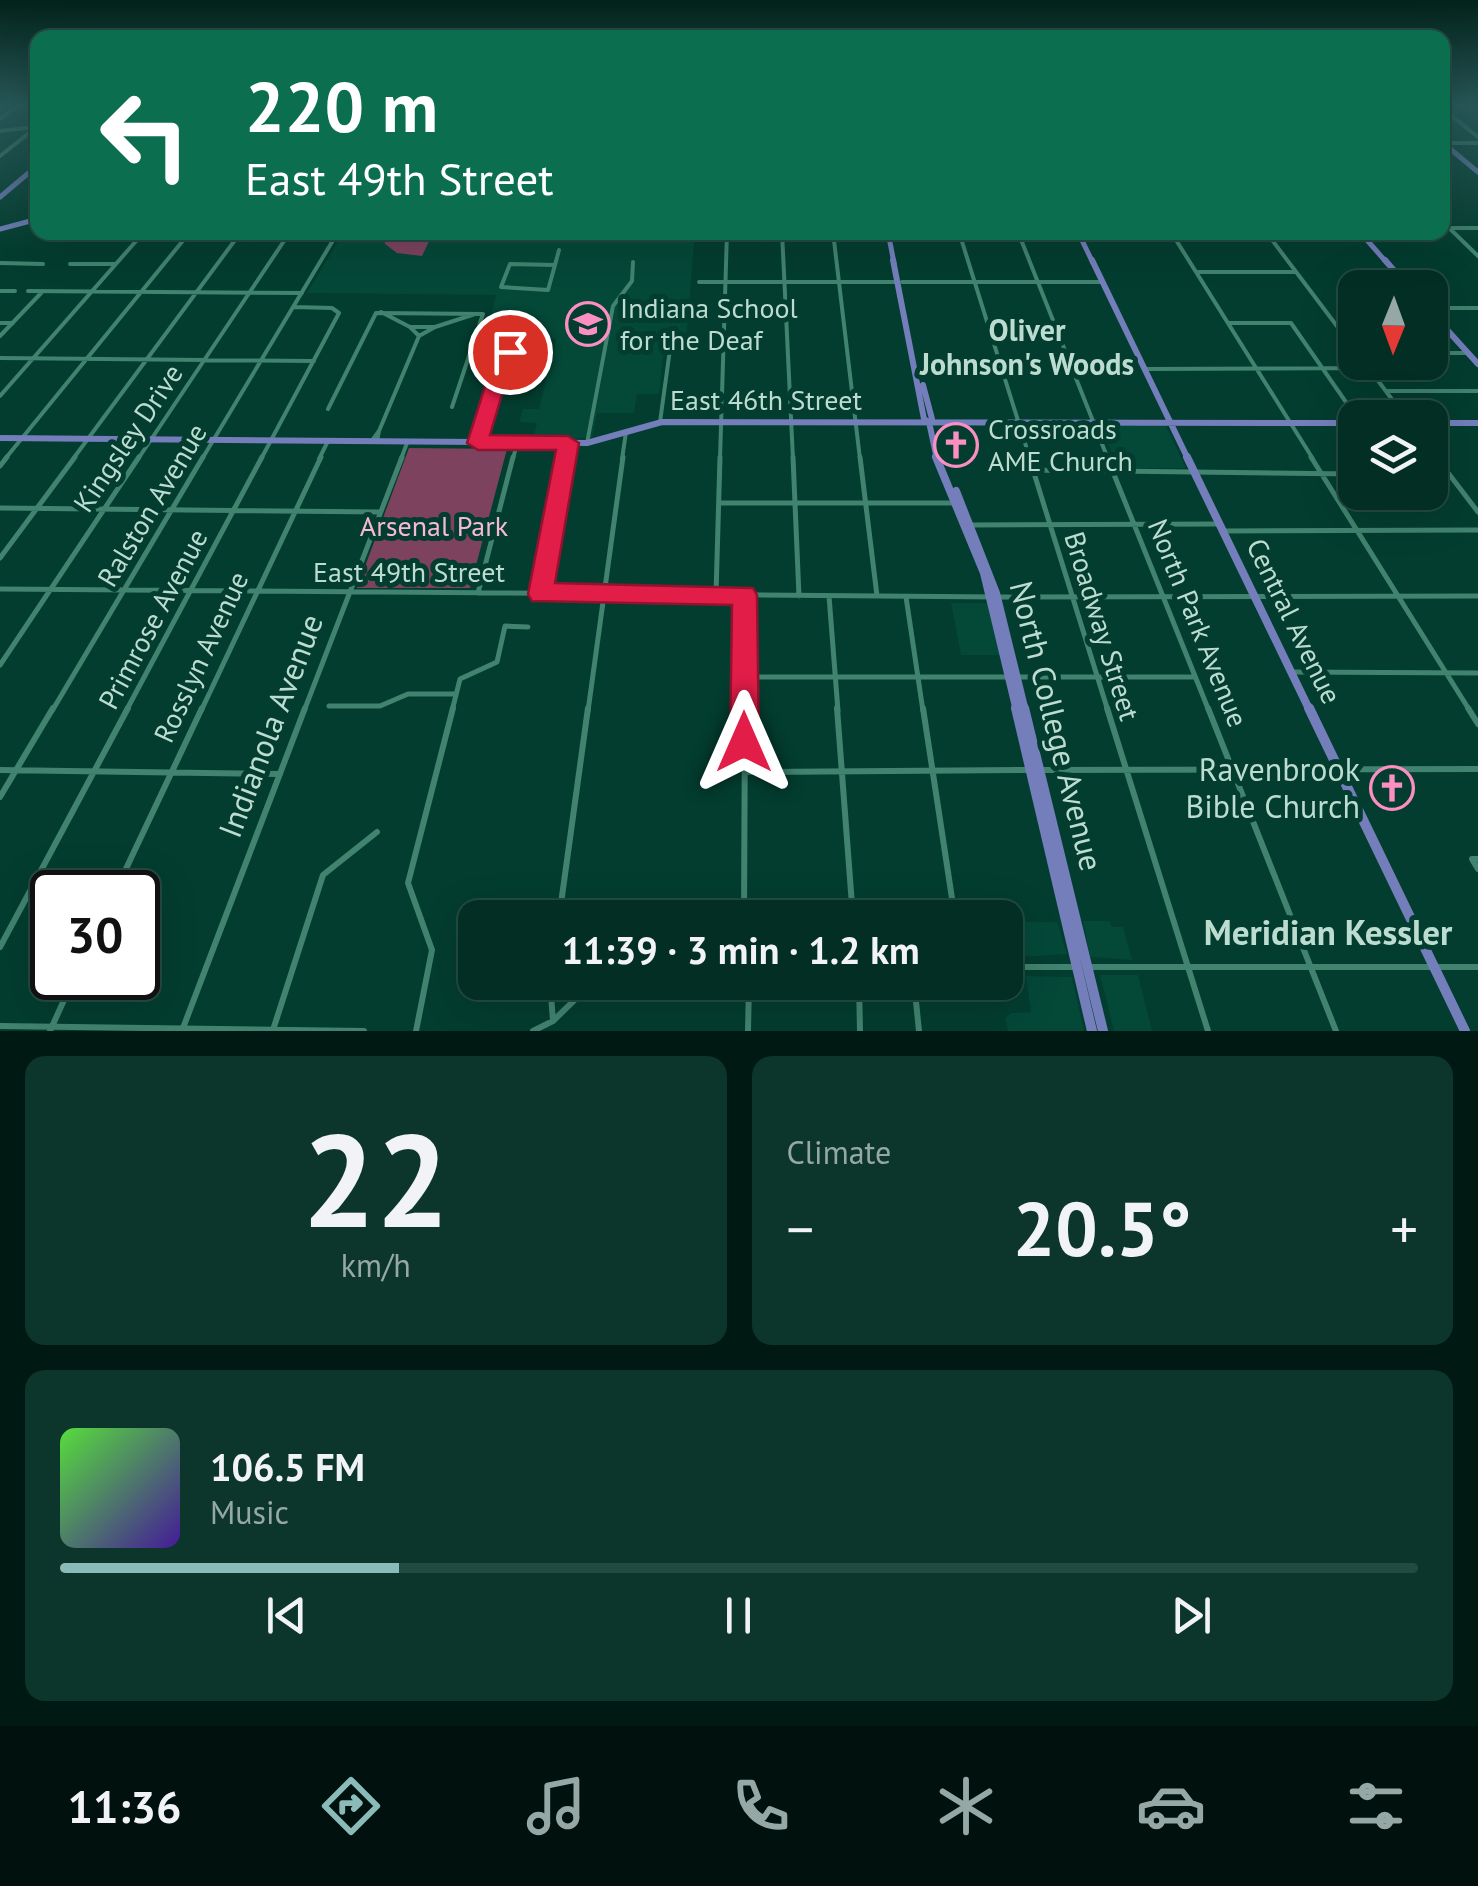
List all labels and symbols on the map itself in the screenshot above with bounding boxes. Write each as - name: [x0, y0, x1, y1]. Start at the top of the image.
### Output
- north arrow: [1338, 270, 1448, 380]
- place label: Indiana School for the Deaf: [620, 289, 798, 358]
- school or university icon: Indiana School for the Deaf: [565, 301, 611, 347]
- pin: [468, 310, 553, 395]
- district label: Oliver Johnson's Woods: [919, 310, 1134, 383]
- street label: Kingsley Drive: [64, 357, 191, 519]
- street label: East 46th Street: [670, 381, 862, 418]
- place label: Crossroads AME Church: [988, 410, 1133, 479]
- street label: Ralston Avenue: [88, 416, 215, 593]
- church icon: Crossroads AME Church: [933, 422, 979, 468]
- park label: Arsenal Park: [360, 507, 509, 544]
- street label: North Park Avenue: [1140, 513, 1257, 732]
- street label: Primrose Avenue: [90, 522, 216, 715]
- street label: Broadway Street: [1056, 527, 1149, 725]
- street label: Central Avenue: [1238, 532, 1350, 710]
- street label: East 49th Street: [313, 553, 505, 590]
- street label: Rosslyn Avenue: [145, 565, 256, 748]
- street label: North College Avenue: [1001, 576, 1113, 875]
- street label: Indianola Avenue: [208, 608, 332, 843]
- position arrow: [692, 690, 796, 794]
- place label: Ravenbrook Bible Church: [1185, 748, 1361, 827]
- church icon: Ravenbrook Bible Church: [1369, 765, 1415, 811]
- speed limit sign: 30: [30, 870, 160, 1000]
- district label: Meridian Kessler: [1204, 909, 1453, 955]

